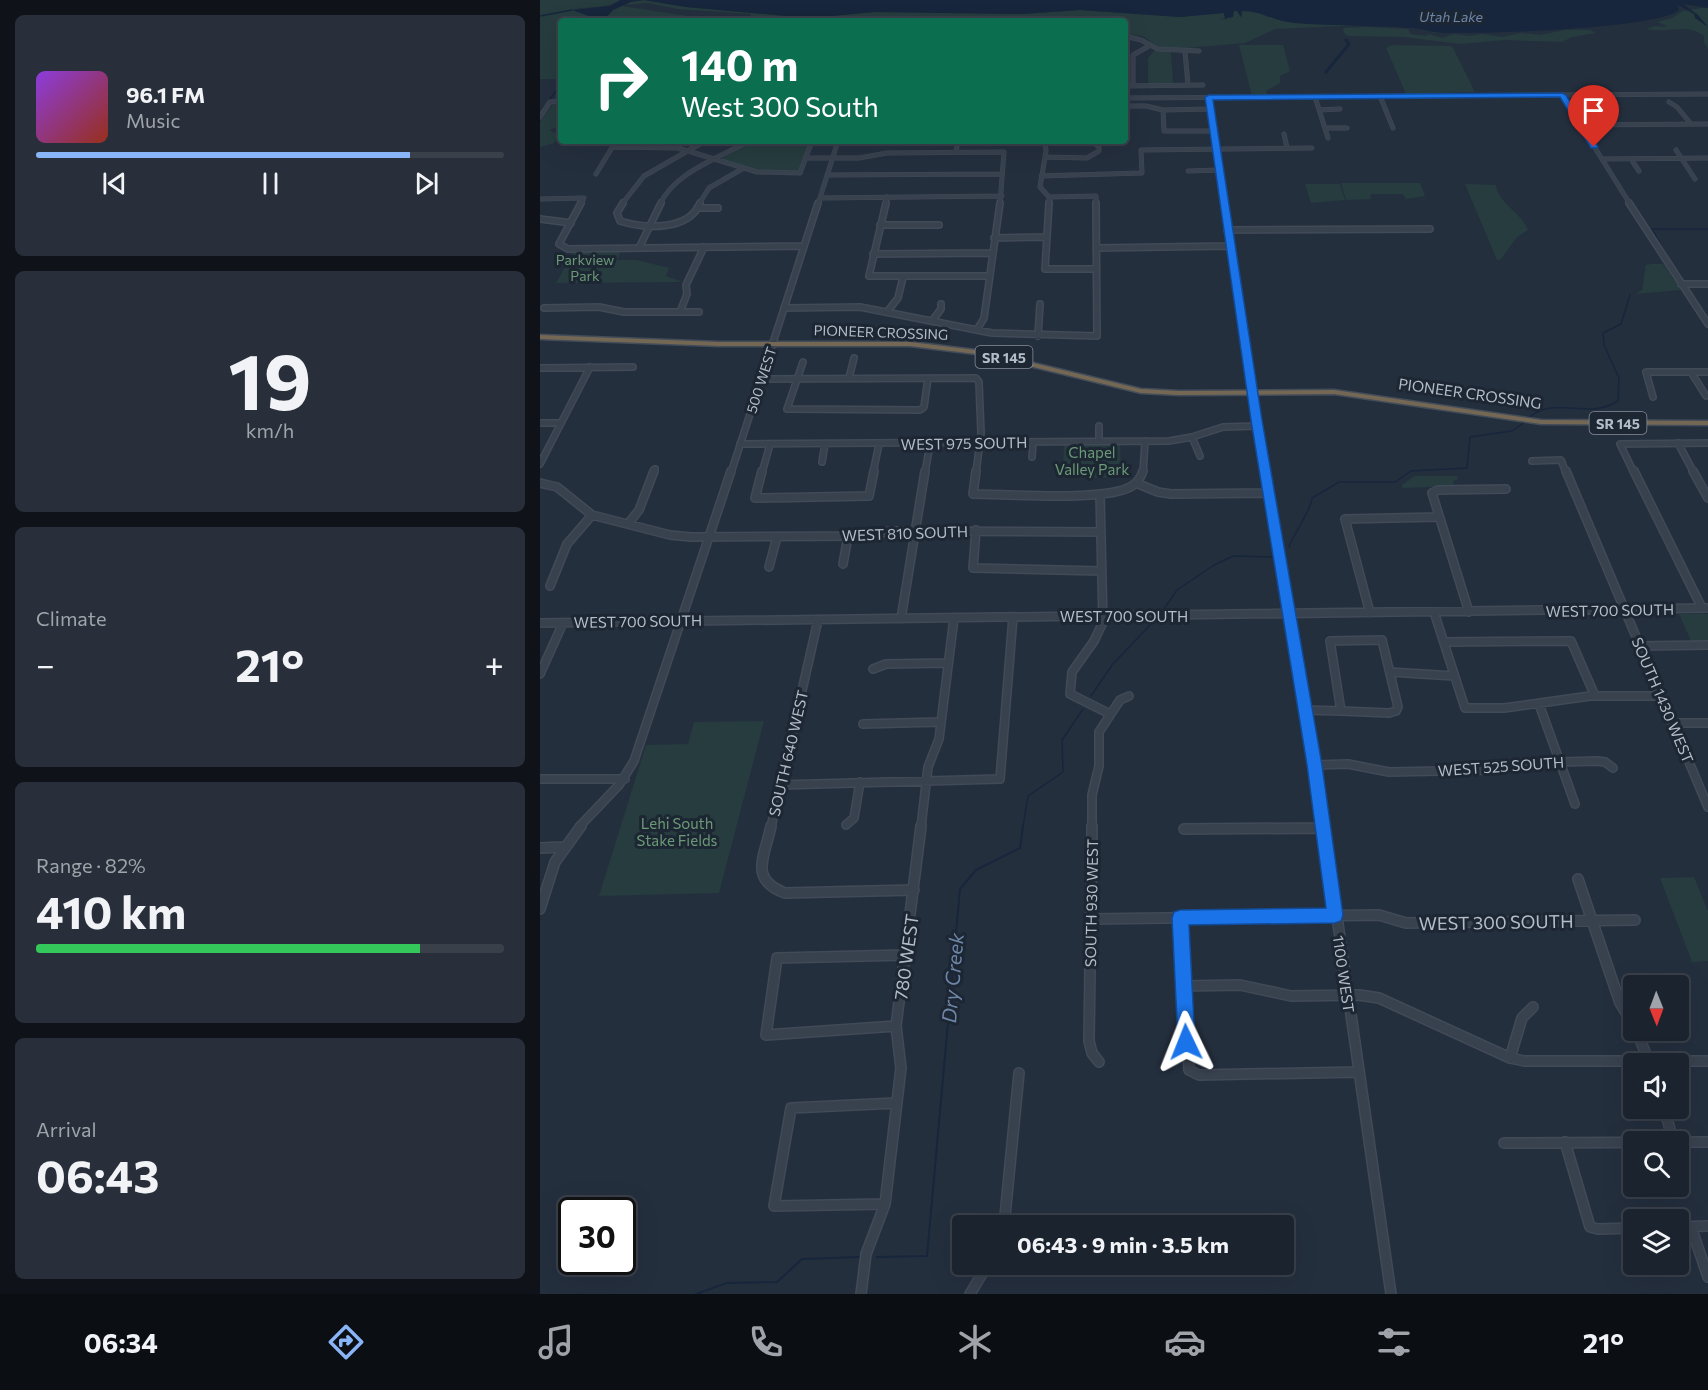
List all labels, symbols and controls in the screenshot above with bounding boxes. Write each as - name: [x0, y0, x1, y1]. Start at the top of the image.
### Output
- water label: Utah Lake: [1419, 8, 1484, 25]
- text: 140 m: [681, 38, 798, 90]
- icon: right: [582, 42, 660, 120]
- text: 96.1 FM: [126, 81, 205, 108]
- pin: [1568, 85, 1619, 147]
- text: West 300 South: [681, 90, 879, 123]
- icon: arrive: [1577, 94, 1610, 127]
- text: Music: [126, 108, 180, 132]
- icon: previous: [98, 167, 131, 200]
- icon: pause: [254, 167, 287, 200]
- icon: next: [410, 167, 443, 200]
- park label: Parkview Park: [556, 251, 614, 284]
- street label: PIONEER CROSSING: [813, 321, 949, 343]
- text: 19: [228, 331, 312, 426]
- street label: 500 WEST: [742, 345, 780, 415]
- road number: SR 145: [976, 346, 1032, 368]
- street label: PIONEER CROSSING: [1397, 374, 1543, 412]
- road number: SR 145: [1590, 412, 1646, 434]
- text: km/h: [246, 418, 294, 442]
- street label: WEST 975 SOUTH: [901, 433, 1027, 453]
- park label: Chapel Valley Park: [1055, 443, 1129, 478]
- street label: WEST 810 SOUTH: [842, 522, 968, 544]
- street label: WEST 700 SOUTH: [1546, 600, 1674, 620]
- text: Climate: [36, 606, 106, 630]
- street label: WEST 700 SOUTH: [1060, 607, 1188, 625]
- street label: WEST 700 SOUTH: [574, 611, 702, 631]
- street label: SOUTH 1430 WEST: [1628, 634, 1698, 766]
- text: 21°: [235, 636, 304, 691]
- text: −: [36, 643, 55, 684]
- text: +: [485, 643, 504, 684]
- street label: SOUTH 640 WEST: [765, 688, 811, 818]
- street label: WEST 525 SOUTH: [1437, 753, 1565, 779]
- park label: Lehi South Stake Fields: [637, 814, 718, 849]
- street label: SOUTH 930 WEST: [1081, 838, 1101, 967]
- text: Range · 82%: [36, 853, 146, 877]
- text: 410 km: [36, 883, 186, 938]
- street label: WEST 300 SOUTH: [1418, 910, 1574, 934]
- street label: 780 WEST: [889, 913, 923, 1001]
- water label: Dry Creek: [936, 931, 968, 1024]
- street label: 1100 WEST: [1330, 934, 1358, 1014]
- north arrow: [1623, 975, 1689, 1041]
- map controls: [1623, 975, 1689, 1275]
- position arrow: [1154, 1010, 1218, 1074]
- button: sound: [1623, 1053, 1689, 1119]
- text: Arrival: [36, 1117, 97, 1141]
- button: search: [1623, 1131, 1689, 1197]
- text: 06:43: [36, 1147, 159, 1202]
- speed limit sign: 30: [558, 1197, 636, 1275]
- button: layers: [1623, 1209, 1689, 1275]
- text: 06:43 · 9 min · 3.5 km: [1017, 1231, 1229, 1258]
- icon: directions: [325, 1321, 367, 1363]
- icon: music: [535, 1321, 577, 1363]
- icon: phone: [745, 1321, 787, 1363]
- icon: climate: [954, 1321, 996, 1363]
- icon: car: [1164, 1321, 1206, 1363]
- icon: filters: [1373, 1321, 1415, 1363]
- text: 06:34: [84, 1326, 158, 1359]
- text: 21°: [1583, 1326, 1624, 1359]

